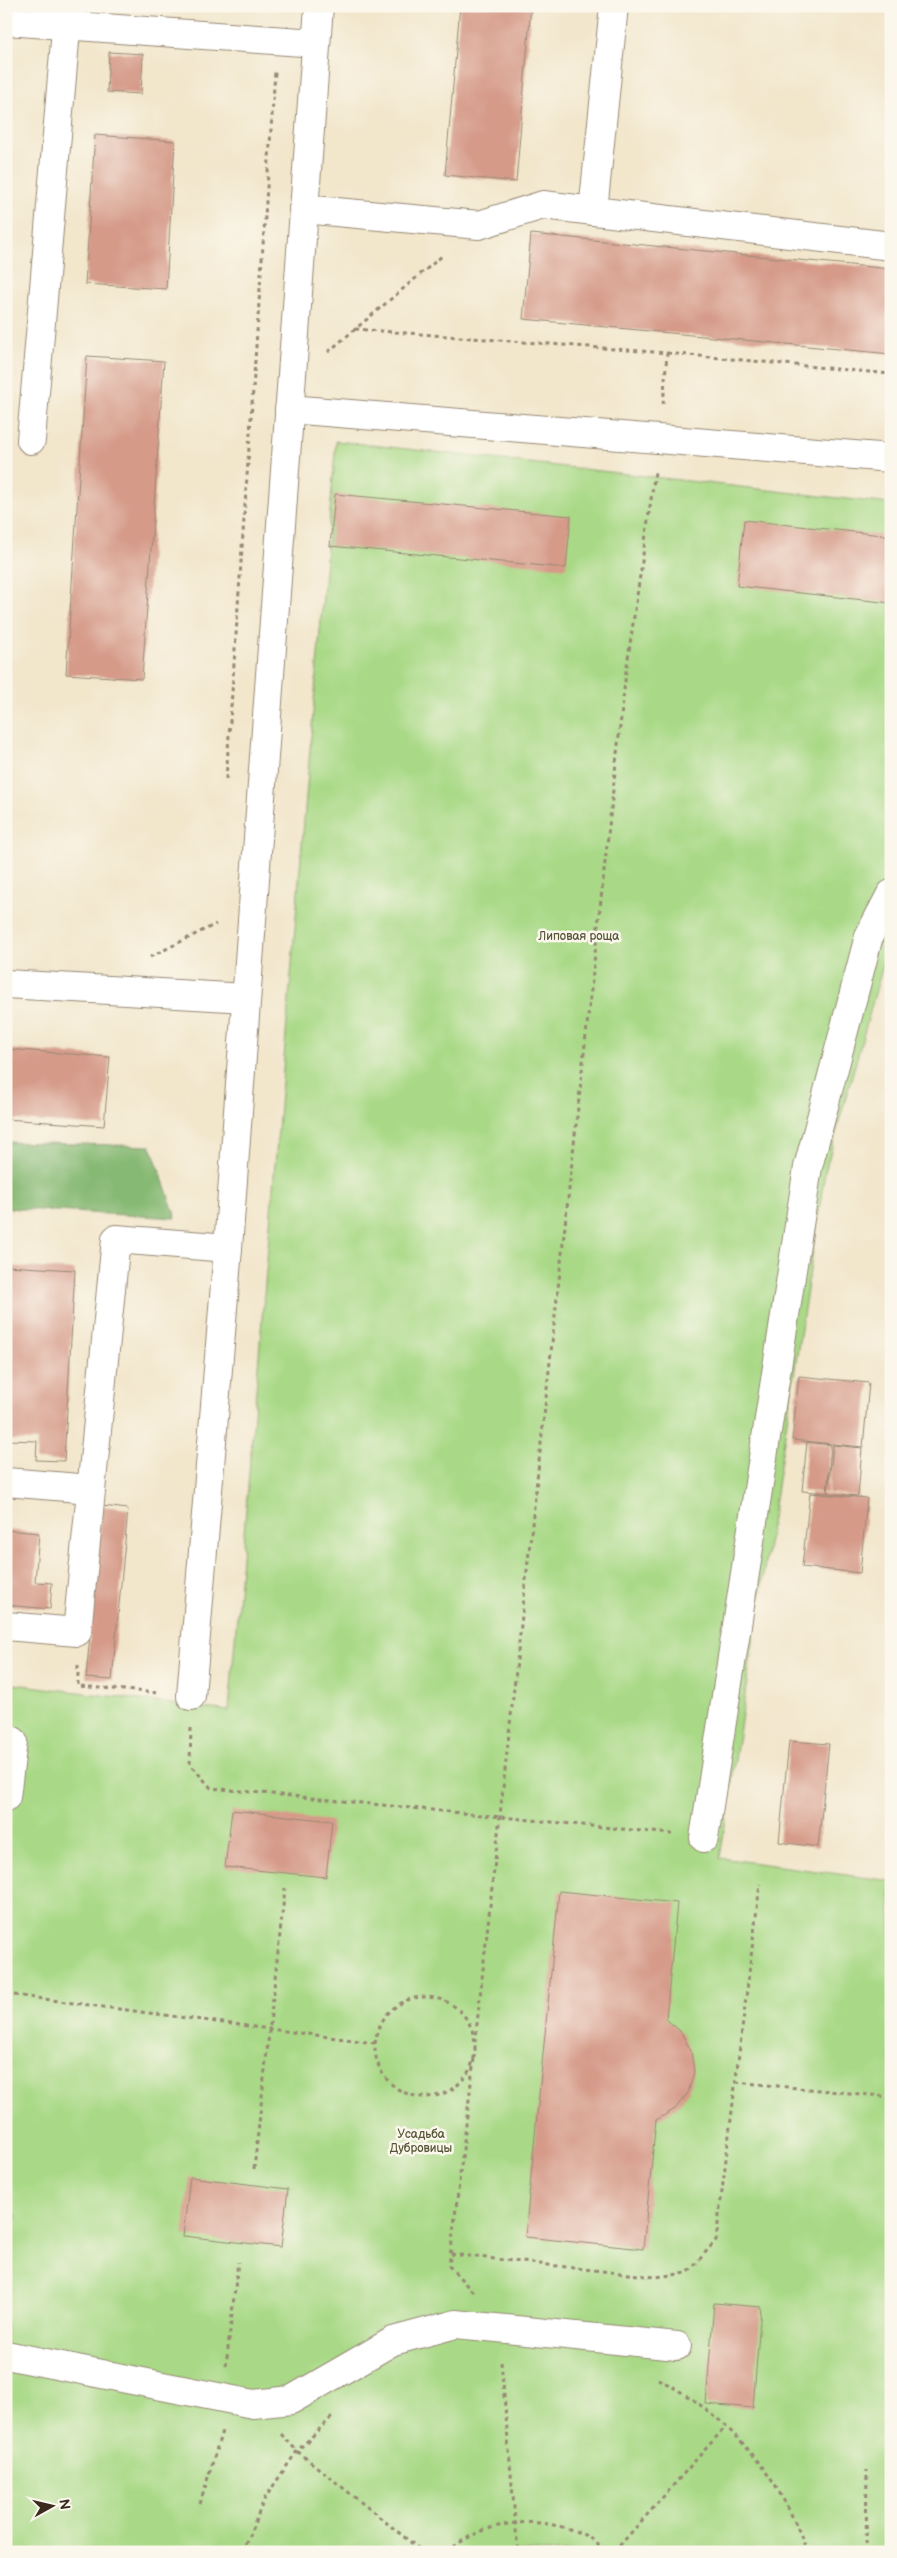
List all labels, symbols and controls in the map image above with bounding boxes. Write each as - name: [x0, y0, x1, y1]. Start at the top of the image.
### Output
- park label: Липовая роща: [538, 929, 619, 944]
- park label: Усадьба Дубровицы: [390, 2127, 452, 2156]
- north arrow: [28, 2480, 78, 2530]
- text: N: [55, 2498, 74, 2511]

